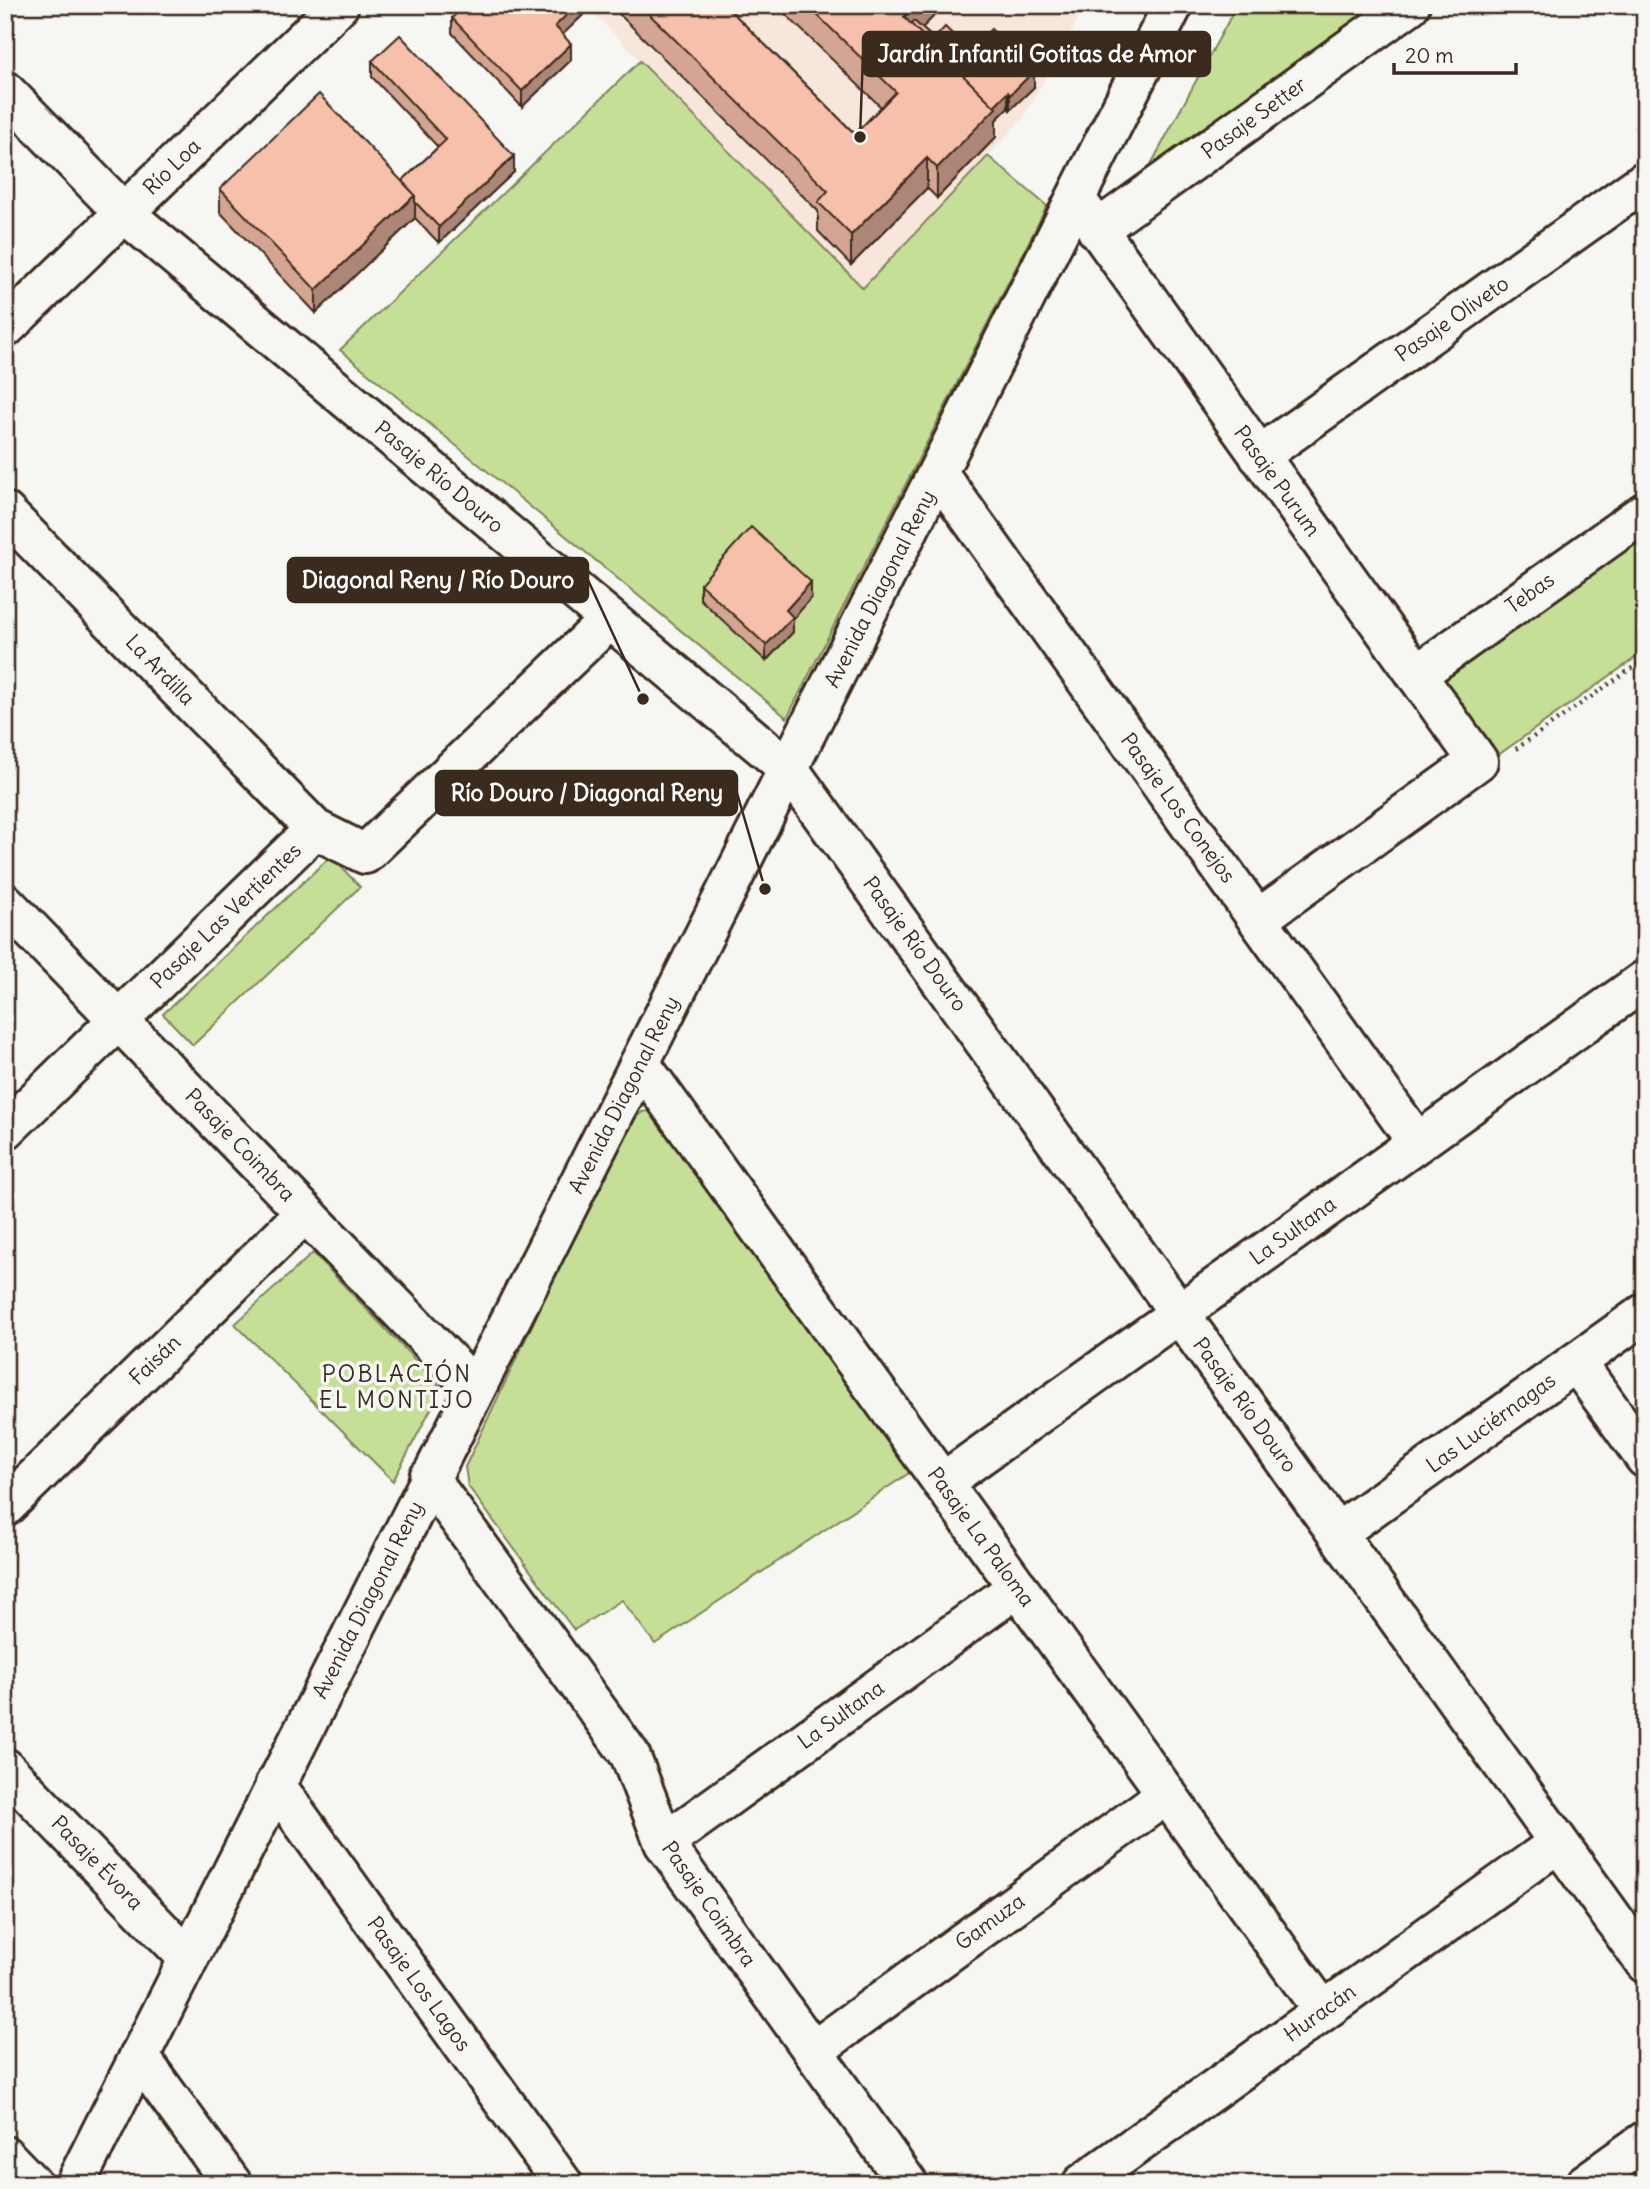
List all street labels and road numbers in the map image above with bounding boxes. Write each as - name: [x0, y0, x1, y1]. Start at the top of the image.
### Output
- street label: Pasaje Setter: [1196, 70, 1312, 165]
- street label: Río Loa: [137, 133, 206, 201]
- street label: Pasaje Oliveto: [1390, 269, 1514, 368]
- street label: Pasaje Río Douro: [369, 415, 510, 539]
- street label: Pasaje Purum: [1228, 420, 1327, 542]
- street label: Avenida Diagonal Reny: [818, 485, 941, 692]
- street label: Tebas: [1500, 566, 1559, 619]
- street label: La Ardilla: [120, 628, 201, 711]
- street label: Pasaje Los Conejos: [1115, 727, 1242, 888]
- street label: Pasaje Las Vertientes: [145, 837, 307, 995]
- street label: Pasaje Río Douro: [857, 871, 974, 1017]
- street label: Avenida Diagonal Reny: [562, 991, 685, 1198]
- street label: Pasaje Coimbra: [180, 1082, 301, 1207]
- street label: La Sultana: [1244, 1190, 1341, 1271]
- street label: Faisán: [123, 1329, 186, 1391]
- street label: Pasaje Río Douro: [1187, 1332, 1304, 1478]
- street label: Las Luciérnagas: [1421, 1366, 1561, 1479]
- street label: Pasaje La Paloma: [922, 1462, 1041, 1612]
- street label: Avenida Diagonal Reny: [306, 1496, 429, 1703]
- street label: La Sultana: [792, 1674, 889, 1755]
- street label: Pasaje Évora: [46, 1810, 149, 1916]
- street label: Pasaje Coimbra: [656, 1836, 763, 1972]
- street label: Gamuza: [950, 1887, 1030, 1956]
- street label: Pasaje Los Lagos: [361, 1911, 477, 2057]
- street label: Huracán: [1279, 1978, 1361, 2048]

